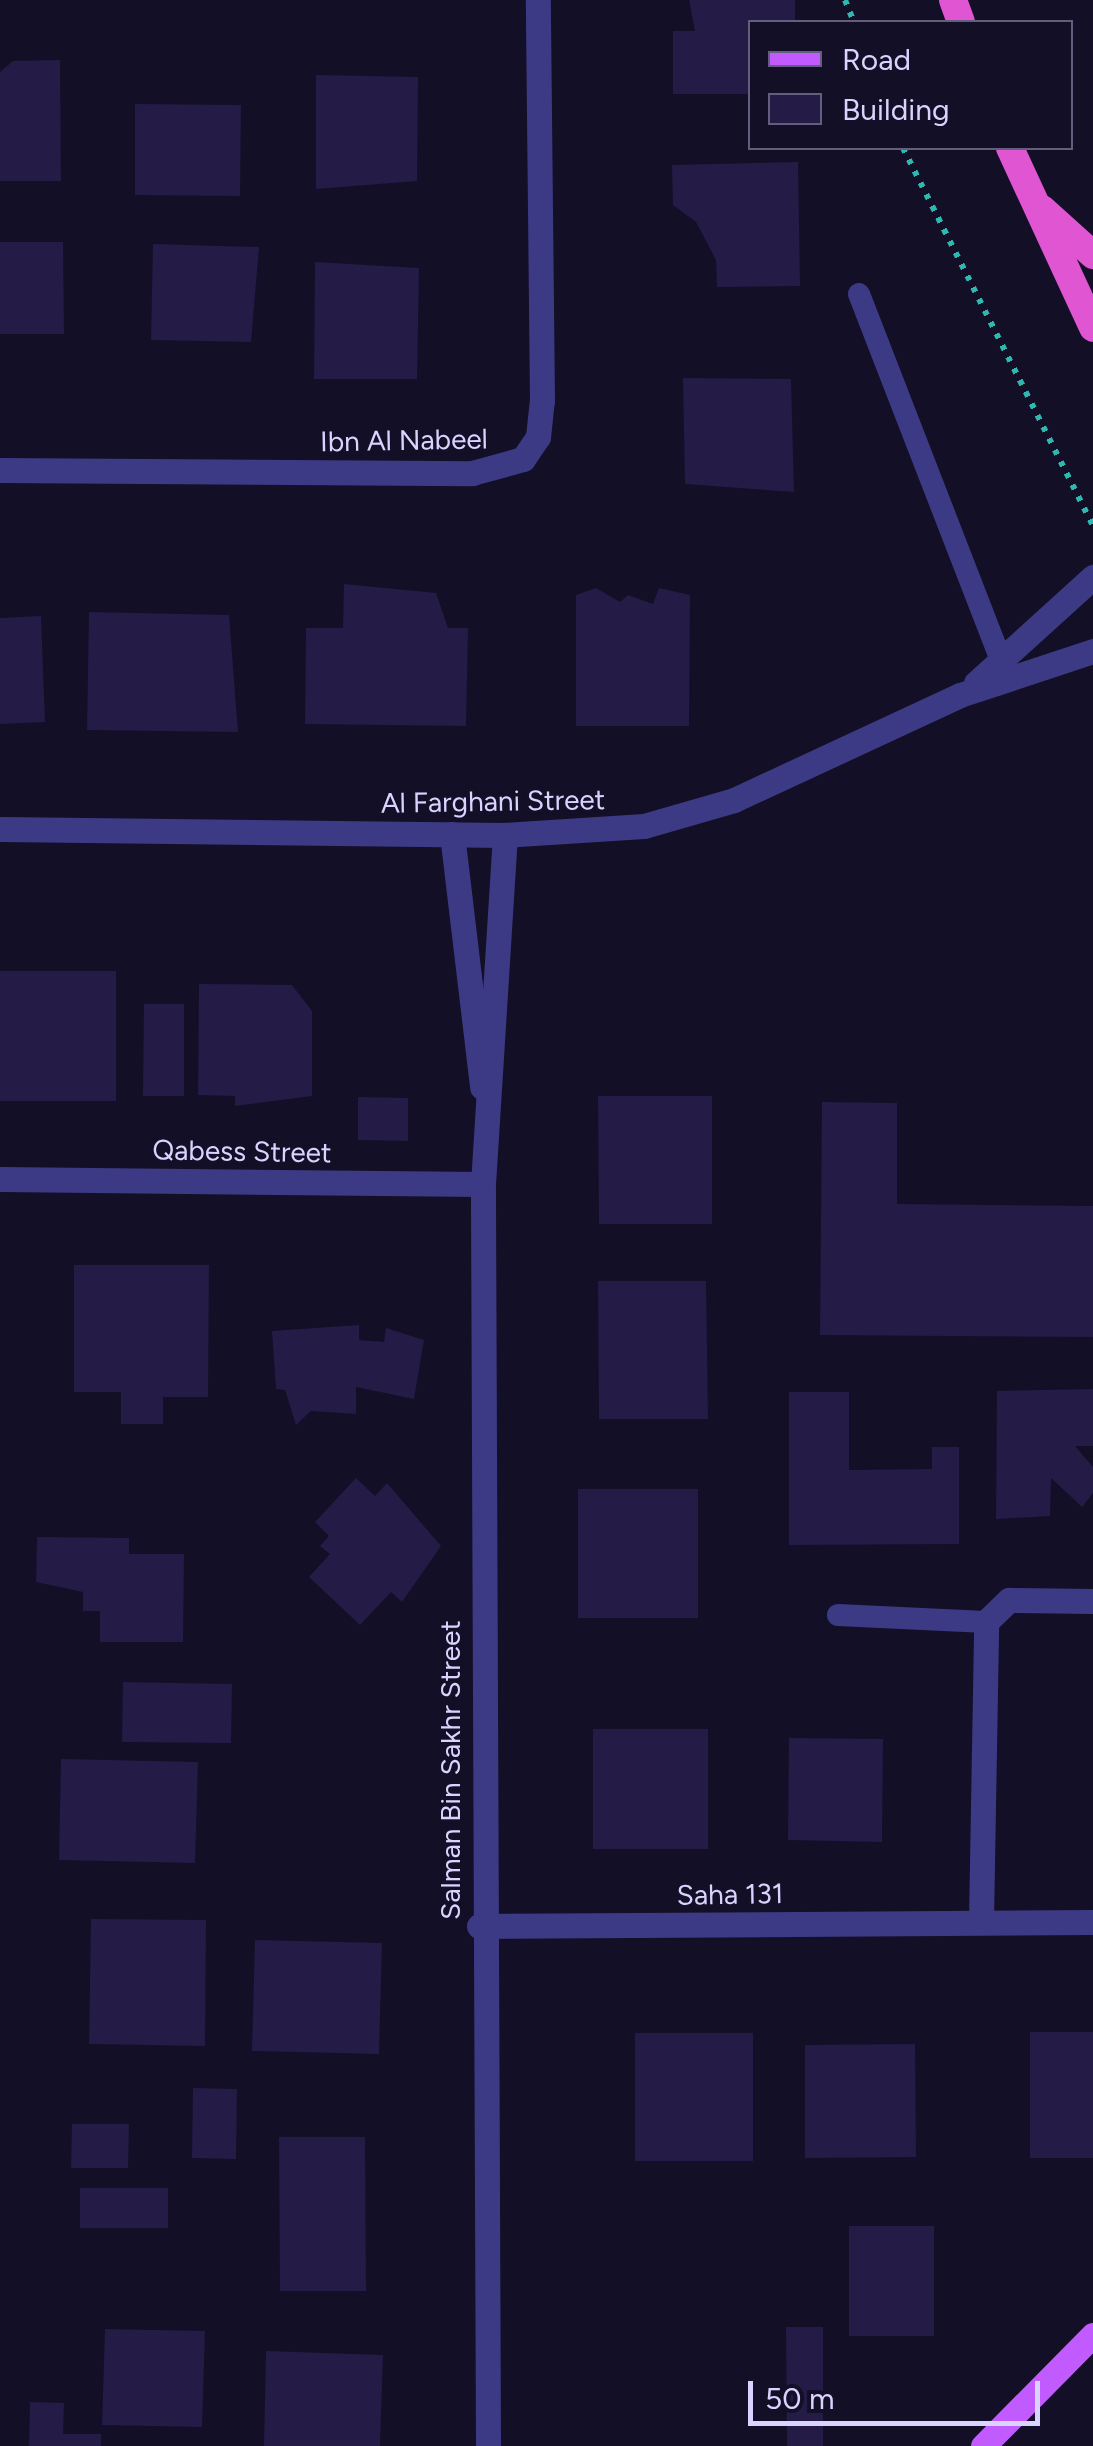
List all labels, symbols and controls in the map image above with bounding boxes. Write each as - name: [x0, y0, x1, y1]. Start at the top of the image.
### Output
- legend: [748, 20, 1073, 150]
- text: Road: [842, 41, 911, 78]
- text: Building: [842, 91, 950, 128]
- street label: Ibn Al Nabeel: [320, 422, 488, 458]
- street label: Al Farghani Street: [380, 782, 606, 820]
- street label: Qabess Street: [152, 1133, 332, 1169]
- street label: Salman Bin Sakhr Street: [433, 1620, 467, 1920]
- street label: Saha 131: [676, 1876, 784, 1912]
- scale bar: [753, 2361, 1046, 2423]
- text: 50 m: [765, 2380, 834, 2417]

